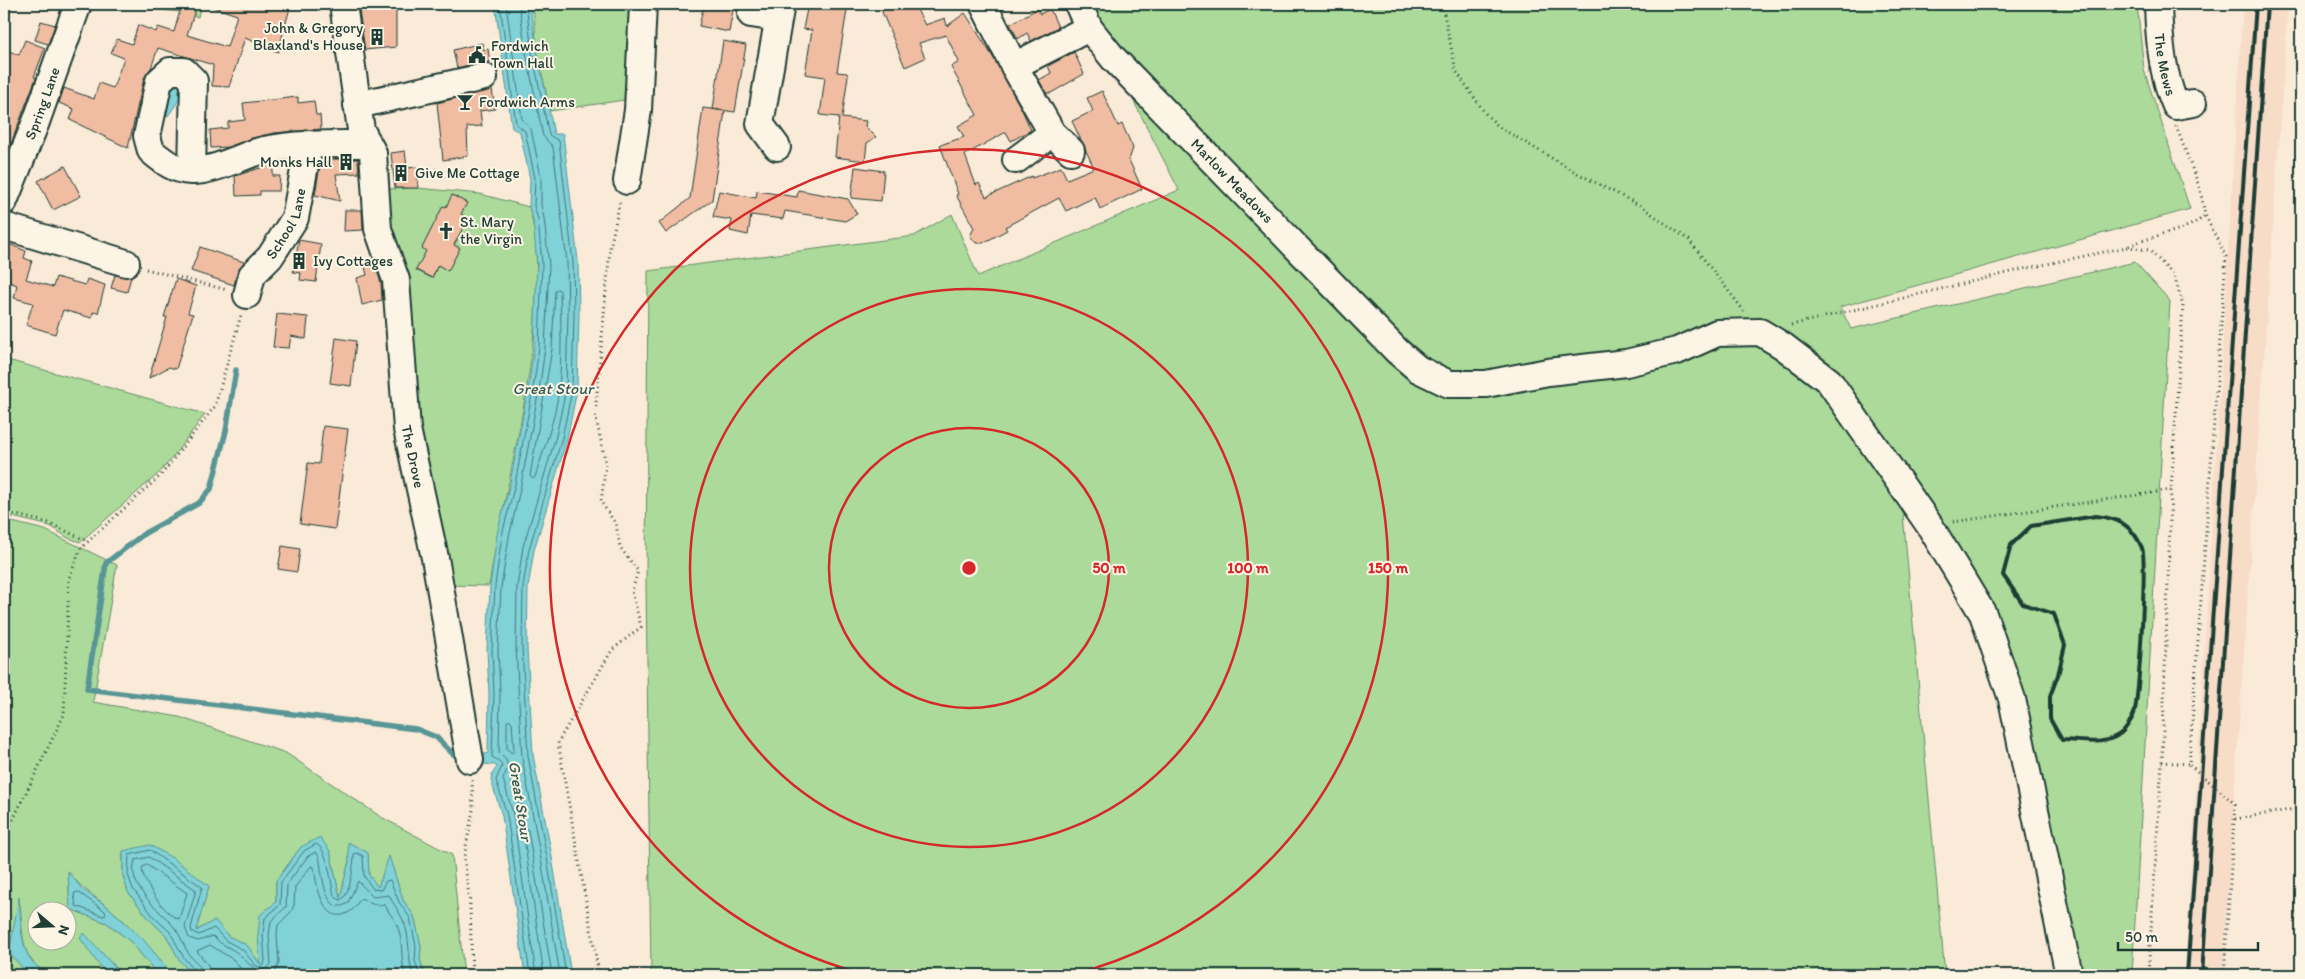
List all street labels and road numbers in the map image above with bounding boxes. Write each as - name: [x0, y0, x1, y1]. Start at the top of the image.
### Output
- street label: The Mews: [2151, 32, 2180, 98]
- street label: Spring Lane: [21, 65, 64, 142]
- street label: Marlow Meadows: [1187, 135, 1277, 227]
- street label: School Lane: [262, 187, 309, 262]
- street label: The Drove: [397, 423, 429, 490]

